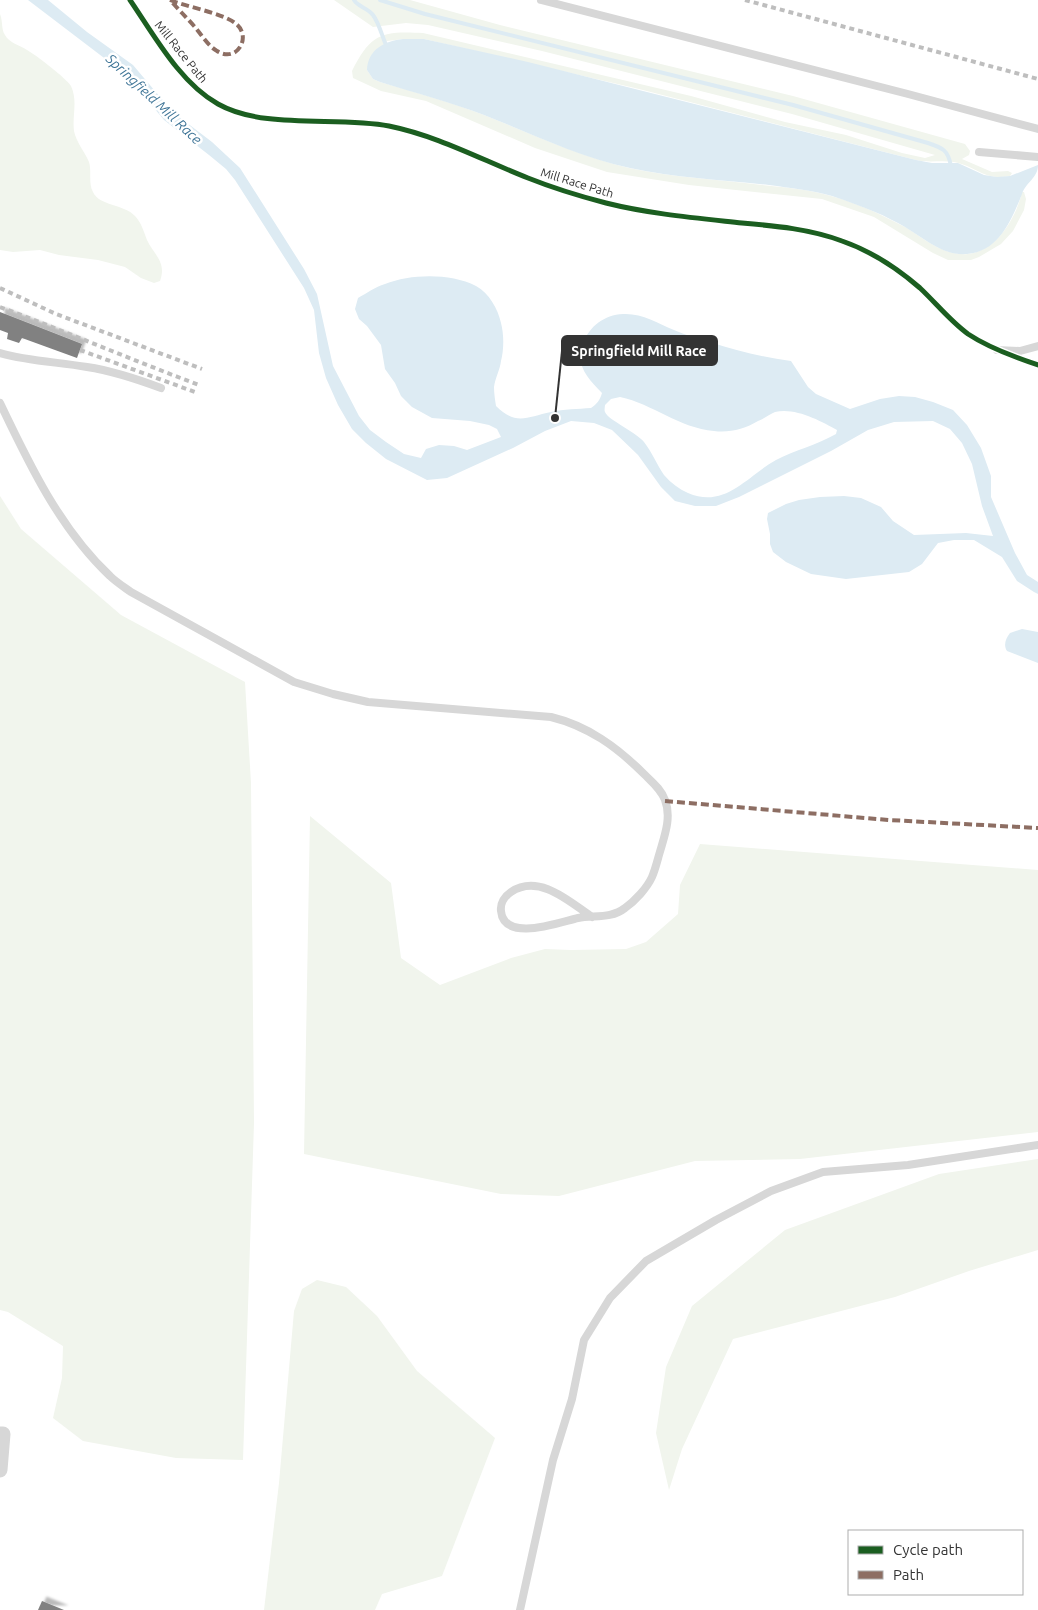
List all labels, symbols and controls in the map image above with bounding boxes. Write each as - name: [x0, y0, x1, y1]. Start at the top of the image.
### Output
- street label: Mill Race Path: [153, 18, 210, 85]
- water label: Springfield Mill Race: [102, 50, 205, 147]
- street label: Mill Race Path: [539, 165, 615, 200]
- callout: Springfield Mill Race: [562, 336, 717, 365]
- text: Springfield Mill Race: [571, 343, 707, 359]
- legend: [848, 1530, 1023, 1595]
- text: Cycle path: [893, 1541, 963, 1558]
- text: Path: [893, 1566, 924, 1583]

